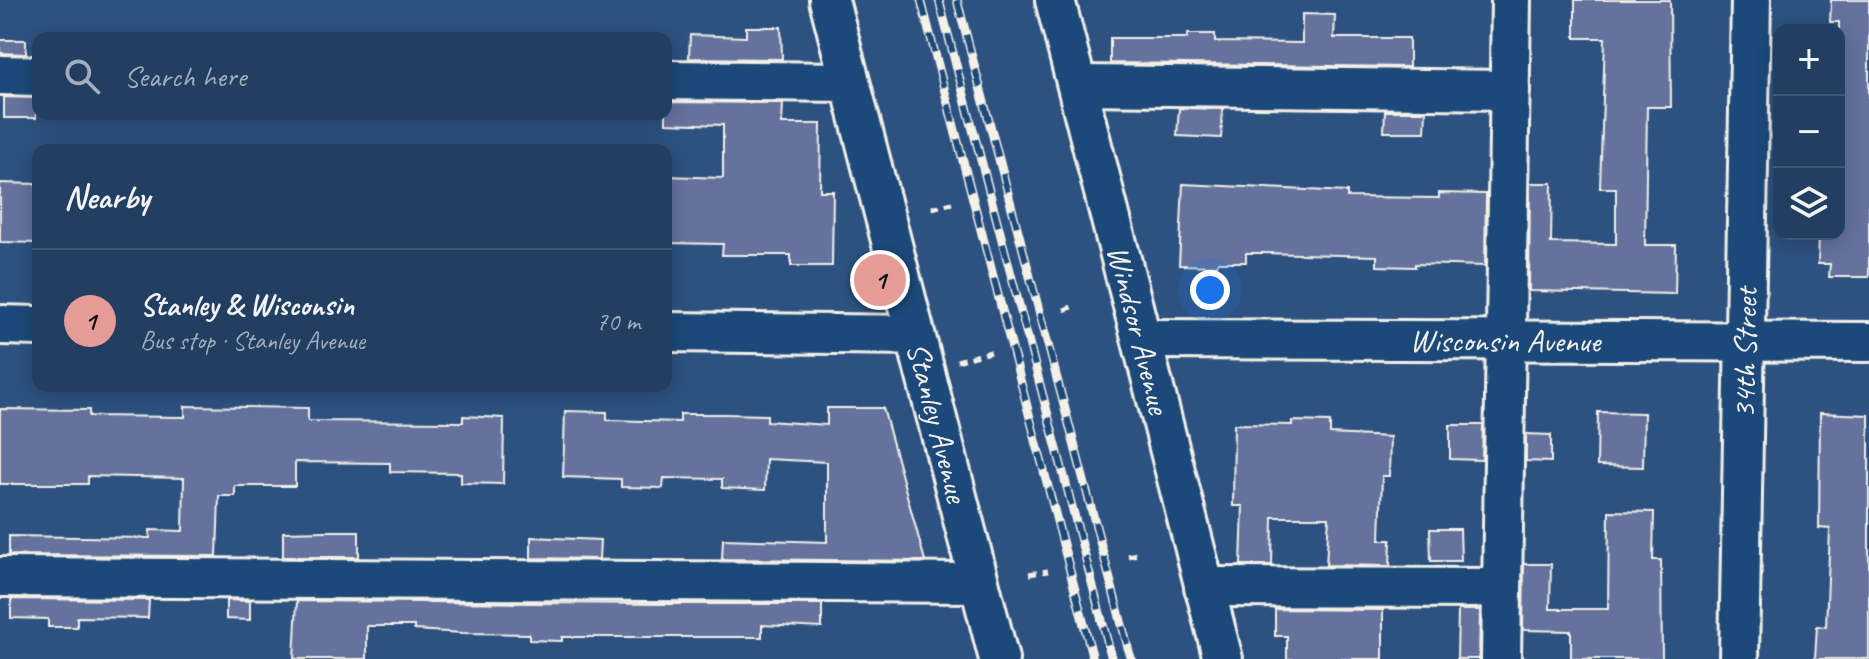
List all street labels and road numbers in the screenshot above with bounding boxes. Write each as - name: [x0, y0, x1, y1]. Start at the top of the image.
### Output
- street label: Windsor Avenue: [1098, 241, 1181, 420]
- street label: 34th Street: [1723, 284, 1766, 419]
- street label: Wisconsin Avenue: [1410, 320, 1603, 361]
- street label: Stanley Avenue: [898, 338, 979, 509]

